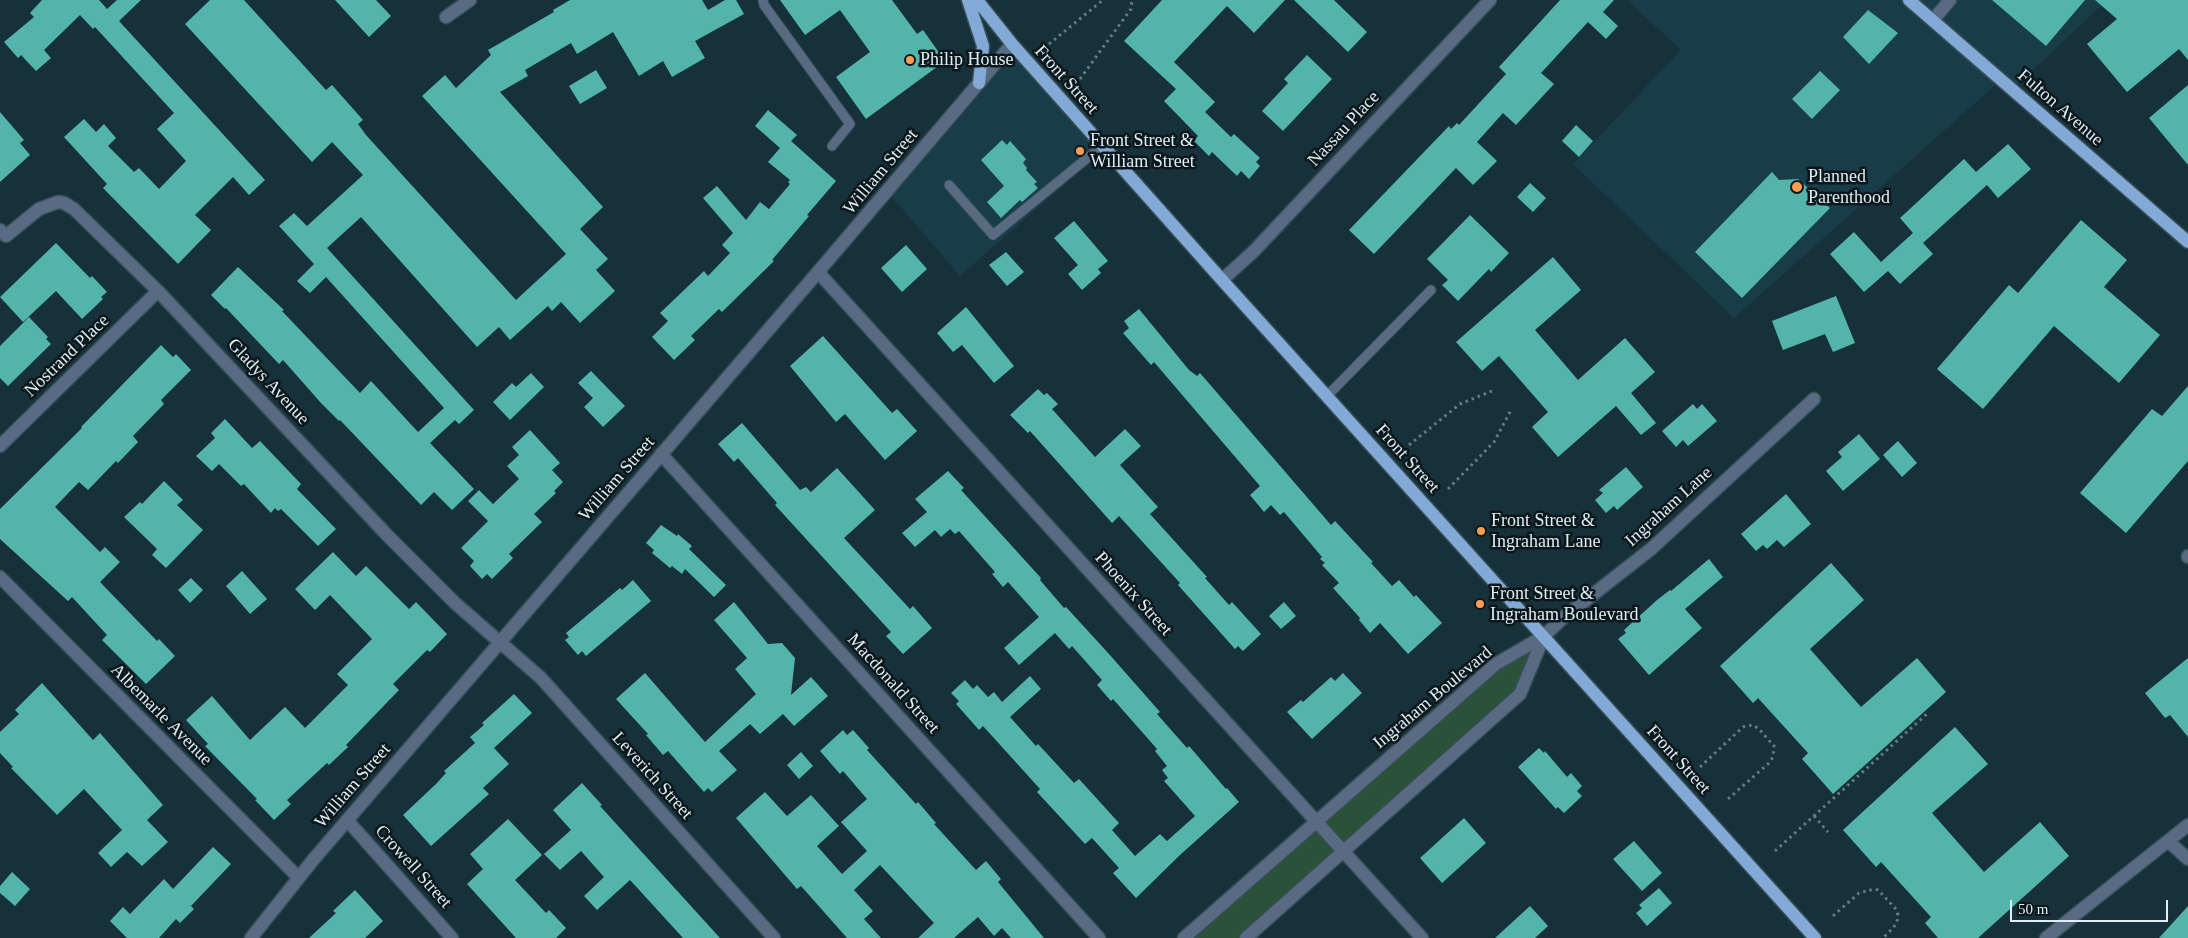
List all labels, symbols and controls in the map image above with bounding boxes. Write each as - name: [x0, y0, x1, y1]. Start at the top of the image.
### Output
- street label: Front Street: [1029, 41, 1103, 119]
- place label: Philip House: [920, 49, 1014, 71]
- marker: Philip House: [904, 54, 916, 66]
- street label: Fulton Avenue: [2013, 65, 2107, 151]
- street label: Nassau Place: [1304, 87, 1384, 171]
- street label: William Street: [839, 125, 923, 219]
- place label: Front Street & William Street: [1090, 130, 1195, 172]
- marker: Front Street & William Street: [1074, 145, 1086, 157]
- place label: Planned Parenthood: [1808, 166, 1890, 208]
- marker: Planned Parenthood: [1790, 180, 1804, 194]
- street label: Nostrand Place: [20, 310, 114, 402]
- street label: Gladys Avenue: [223, 334, 313, 430]
- street label: Front Street: [1370, 420, 1444, 498]
- street label: William Street: [574, 432, 660, 526]
- street label: Ingraham Lane: [1621, 462, 1717, 552]
- place label: Front Street & Ingraham Lane: [1491, 510, 1600, 552]
- marker: Front Street & Ingraham Lane: [1475, 525, 1487, 537]
- street label: Phoenix Street: [1090, 548, 1176, 640]
- place label: Front Street & Ingraham Boulevard: [1490, 583, 1638, 626]
- marker: Front Street & Ingraham Boulevard: [1474, 598, 1486, 610]
- street label: Macdonald Street: [842, 629, 944, 739]
- street label: Ingraham Boulevard: [1369, 642, 1497, 754]
- street label: Albemarle Avenue: [106, 660, 216, 770]
- street label: Front Street: [1641, 721, 1715, 799]
- street label: Leverich Street: [607, 728, 697, 824]
- street label: William Street: [310, 739, 396, 833]
- street label: Crowell Street: [370, 821, 456, 913]
- scale bar: [2013, 890, 2170, 922]
- text: 50 m: [2018, 901, 2048, 917]

